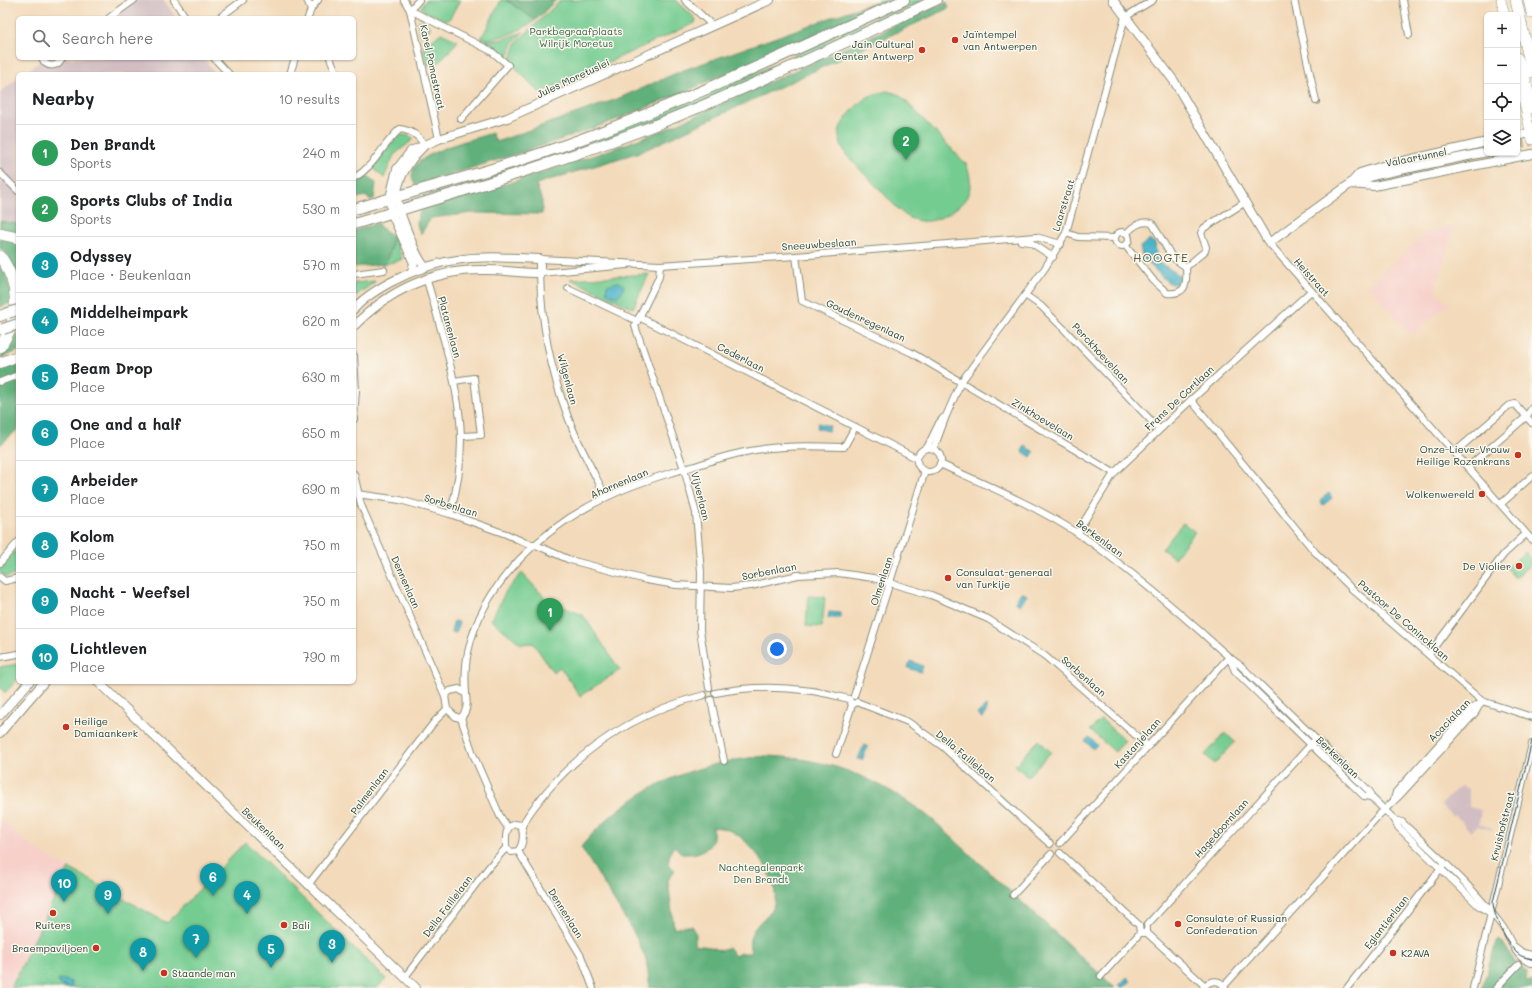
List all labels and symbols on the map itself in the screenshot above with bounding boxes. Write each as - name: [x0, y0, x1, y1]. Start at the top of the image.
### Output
- street label: Karel Pomastraat: [417, 23, 449, 111]
- park label: Parkbegraafplaats Wilrijk Moretus: [530, 24, 623, 50]
- place label: Jaïntempel van Antwerpen: [963, 27, 1037, 53]
- marker: Jaïntempel van Antwerpen: [950, 35, 960, 45]
- place label: Jain Cultural Center Antwerp: [834, 37, 914, 63]
- marker: Jain Cultural Center Antwerp: [917, 45, 927, 55]
- street label: Jules Moretuslei: [534, 55, 612, 101]
- pin: 2: [893, 127, 919, 160]
- street label: Valaartunnel: [1384, 144, 1448, 170]
- street label: Laarstraat: [1048, 177, 1078, 233]
- street label: Sneeuwbeslaan: [781, 234, 857, 254]
- district label: HOOGTE: [1133, 249, 1189, 265]
- street label: Heistraat: [1291, 255, 1333, 299]
- street label: Platanenlaan: [435, 295, 465, 359]
- street label: Goudenregenlaan: [824, 295, 908, 345]
- street label: Perckhoevelaan: [1069, 320, 1133, 386]
- street label: Cederlaan: [715, 339, 767, 375]
- street label: Wilgenlaan: [554, 352, 582, 406]
- street label: Frans De Cortlaan: [1141, 362, 1217, 434]
- street label: Zinkhoevelaan: [1009, 395, 1077, 443]
- place label: Onze-Lieve-Vrouw Heilige Rozenkrans: [1416, 442, 1510, 468]
- marker: Onze-Lieve-Vrouw Heilige Rozenkrans: [1513, 450, 1523, 460]
- street label: Ahornenlaan: [588, 465, 650, 501]
- street label: Vijverlaan: [688, 470, 714, 522]
- place label: Wolkenwereld: [1406, 487, 1474, 501]
- marker: Wolkenwereld: [1477, 489, 1487, 499]
- street label: Sorbenlaan: [423, 490, 479, 520]
- street label: Berkenlaan: [1074, 516, 1126, 560]
- street label: Dennenlaan: [388, 553, 424, 611]
- street label: Olmenlaan: [867, 555, 895, 607]
- street label: Sorbenlaan: [741, 559, 797, 583]
- place label: De Violier: [1463, 559, 1511, 573]
- marker: De Violier: [1514, 561, 1524, 571]
- place label: Consulaat-generaal van Turkije: [956, 565, 1052, 591]
- marker: Consulaat-generaal van Turkije: [943, 573, 953, 583]
- street label: Pastoor De Conincklaan: [1355, 576, 1453, 664]
- pin: 1: [537, 598, 563, 631]
- your location: [767, 639, 787, 659]
- street label: Sorbenlaan: [1059, 653, 1109, 699]
- street label: Acacialaan: [1425, 695, 1473, 745]
- place label: Heilige Damiaankerk: [74, 714, 138, 740]
- street label: Kastanjelaan: [1111, 715, 1163, 771]
- marker: Heilige Damiaankerk: [61, 722, 71, 732]
- street label: Della Faillelaan: [933, 727, 999, 785]
- street label: Berkenlaan: [1313, 733, 1363, 781]
- street label: Palmenlaan: [347, 765, 391, 817]
- street label: Kruishofstraat: [1487, 790, 1517, 862]
- street label: Hagedoornlaan: [1191, 796, 1251, 860]
- street label: Beukenlaan: [239, 804, 289, 852]
- park label: Nachtegalenpark Den Brandt: [719, 860, 803, 886]
- pin: 6: [200, 863, 226, 896]
- pin: 10: [51, 869, 77, 902]
- street label: Della Faillelaan: [419, 872, 475, 940]
- pin: 9: [95, 881, 121, 914]
- pin: 4: [234, 881, 260, 914]
- street label: Dennenlaan: [545, 885, 587, 941]
- street label: Eglantierlaan: [1360, 892, 1412, 952]
- marker: Ruiters: [48, 908, 58, 918]
- place label: Consulate of Russian Confederation: [1186, 911, 1287, 937]
- place label: Ruiters: [35, 918, 71, 932]
- place label: Bali: [292, 918, 310, 932]
- marker: Consulate of Russian Confederation: [1173, 919, 1183, 929]
- marker: Bali: [279, 920, 289, 930]
- pin: 7: [183, 925, 209, 958]
- pin: 3: [319, 930, 345, 963]
- pin: 5: [258, 935, 284, 968]
- pin: 8: [130, 938, 156, 971]
- place label: Braempaviljoen: [12, 941, 88, 955]
- marker: Braempaviljoen: [91, 943, 101, 953]
- place label: K2AVA: [1401, 946, 1430, 960]
- marker: K2AVA: [1388, 948, 1398, 958]
- place label: Staande man: [172, 966, 236, 980]
- marker: Staande man: [159, 968, 169, 978]

